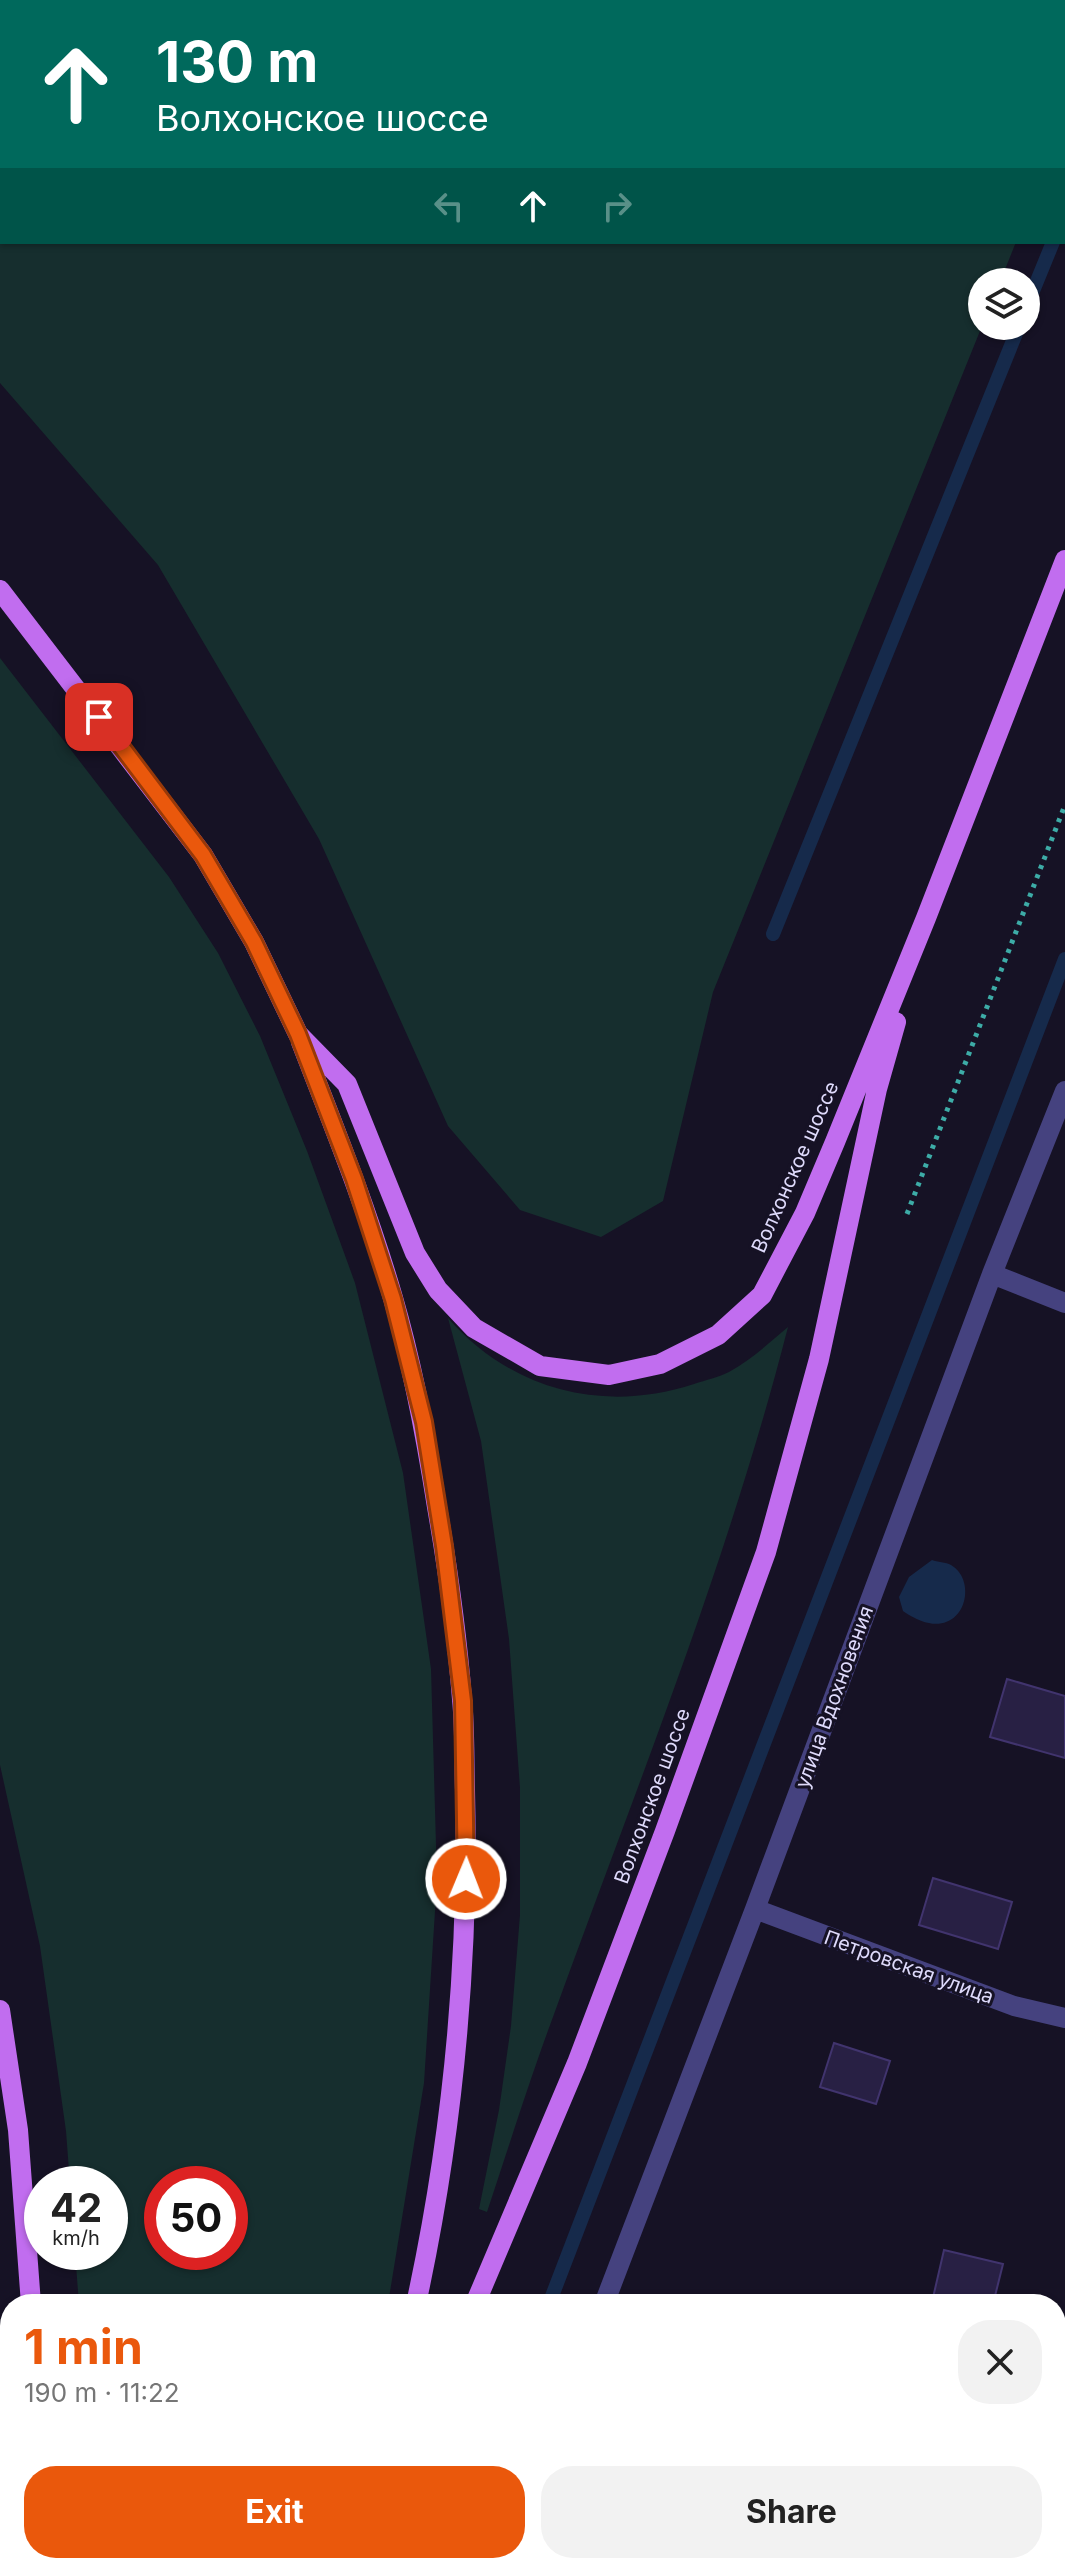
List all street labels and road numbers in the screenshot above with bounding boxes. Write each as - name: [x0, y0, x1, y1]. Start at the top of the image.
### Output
- street label: Волхонское шоссе: [746, 1078, 844, 1256]
- street label: улица Вдохновения: [790, 1603, 878, 1791]
- street label: Волхонское шоссе: [609, 1705, 695, 1887]
- street label: Петровская улица: [821, 1925, 997, 2009]

